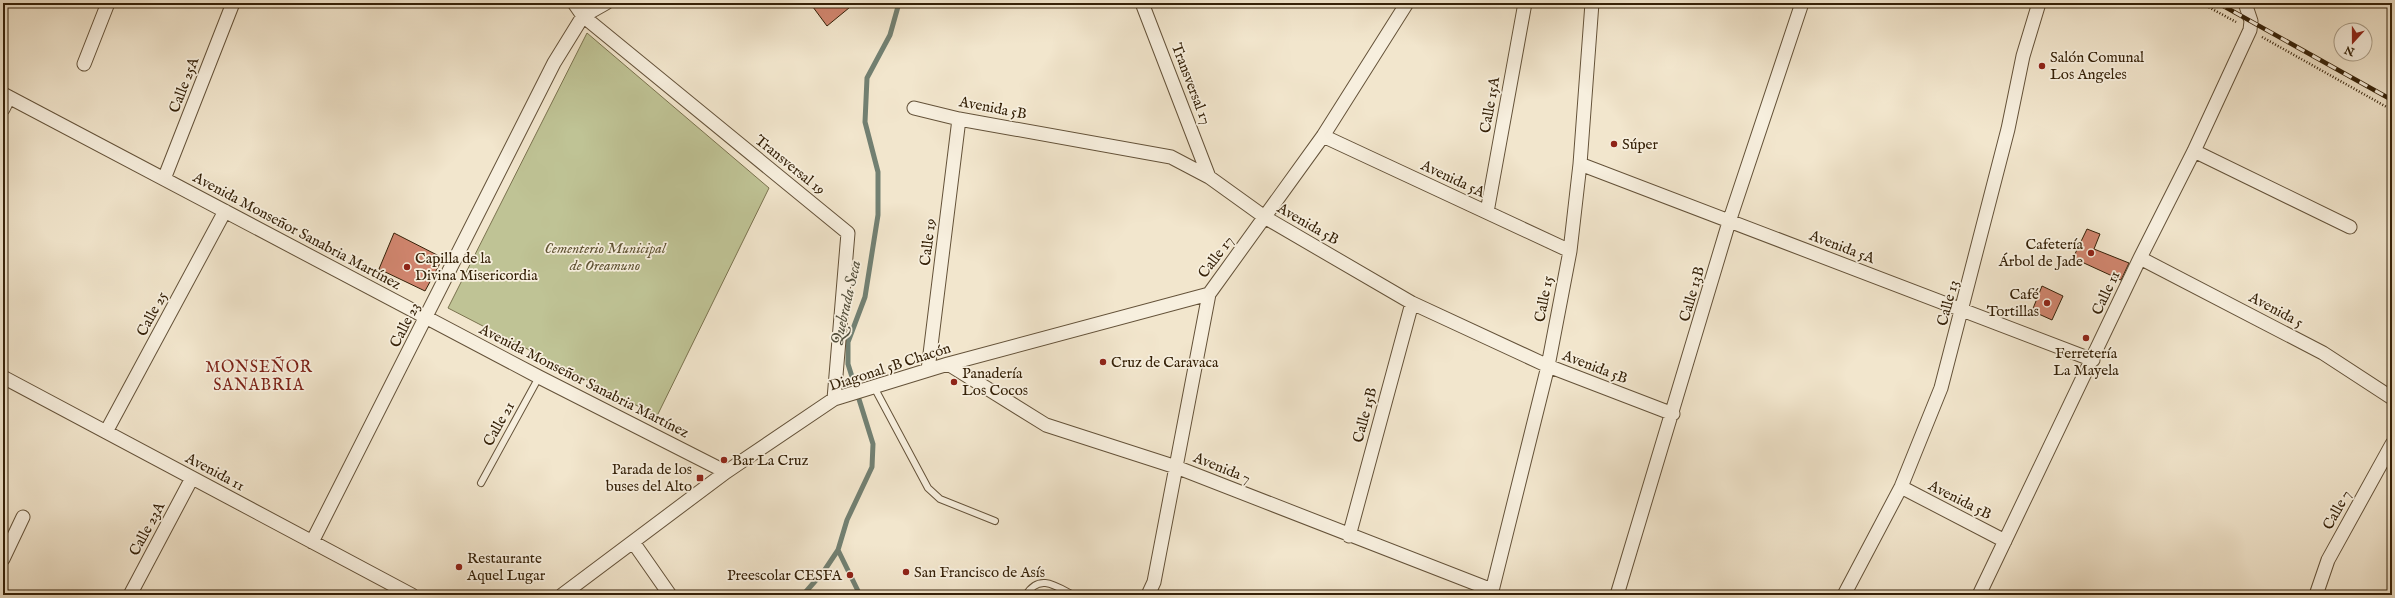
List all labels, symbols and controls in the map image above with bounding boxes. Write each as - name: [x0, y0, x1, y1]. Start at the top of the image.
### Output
- north arrow: [2333, 22, 2373, 62]
- street label: Transversal 17: [1167, 41, 1215, 127]
- text: N: [2342, 42, 2358, 59]
- place label: Salón Comunal Los Angeles: [2050, 48, 2145, 84]
- street label: Calle 25A: [165, 54, 204, 116]
- marker: Salón Comunal Los Angeles: [2037, 61, 2047, 71]
- street label: Calle 15A: [1476, 75, 1504, 135]
- street label: Avenida 5B: [957, 92, 1028, 124]
- street label: Transversal 19: [751, 131, 829, 199]
- place label: Súper: [1622, 135, 1658, 154]
- marker: Súper: [1609, 139, 1619, 149]
- street label: Avenida 5A: [1417, 155, 1489, 202]
- street label: Avenida Monseñor Sanabria Martínez: [189, 167, 404, 294]
- street label: Avenida 5B: [1273, 198, 1342, 249]
- street label: Calle 19: [916, 217, 940, 267]
- street label: Avenida 5A: [1806, 225, 1878, 268]
- street label: Calle 17: [1194, 232, 1238, 282]
- place label: Cafetería Árbol de Jade: [1998, 235, 2084, 271]
- park label: Cementerio Municipal de Oreamuno: [545, 239, 667, 275]
- marker: Cafetería Árbol de Jade: [2086, 248, 2096, 258]
- place label: Capilla de la Divina Misericordia: [415, 249, 538, 285]
- water label: Quebrada Seca: [828, 259, 866, 347]
- marker: Capilla de la Divina Misericordia: [402, 262, 412, 272]
- street label: Calle 13B: [1675, 264, 1709, 324]
- street label: Calle 11: [2088, 268, 2124, 318]
- street label: Calle 15: [1530, 274, 1558, 324]
- street label: Calle 13: [1933, 278, 1963, 328]
- place label: Café Tortillas: [1987, 285, 2039, 321]
- street label: Avenida 5: [2245, 287, 2307, 332]
- street label: Calle 25: [132, 288, 172, 340]
- marker: Café Tortillas: [2042, 298, 2052, 308]
- street label: Calle 23: [386, 299, 424, 351]
- street label: Avenida Monseñor Sanabria Martínez: [475, 319, 692, 442]
- marker: Ferretería La Mayela: [2081, 333, 2091, 343]
- street label: Diagonal 5B Chacón: [827, 338, 953, 396]
- place label: Ferretería La Mayela: [2053, 344, 2119, 380]
- street label: Avenida 5B: [1559, 346, 1630, 388]
- place label: Cruz de Caravaca: [1111, 353, 1219, 372]
- district label: MONSEÑOR SANABRIA: [205, 356, 313, 396]
- marker: Cruz de Caravaca: [1098, 357, 1108, 367]
- place label: Panadería Los Cocos: [962, 364, 1028, 400]
- marker: Panadería Los Cocos: [949, 377, 959, 387]
- street label: Calle 15B: [1349, 385, 1381, 445]
- street label: Calle 21: [479, 398, 519, 450]
- street label: Avenida 11: [181, 448, 248, 495]
- street label: Avenida 7: [1190, 448, 1253, 488]
- place label: Bar La Cruz: [732, 451, 809, 470]
- marker: Bar La Cruz: [719, 455, 729, 465]
- place label: Parada de los buses del Alto: [606, 460, 692, 496]
- marker: Parada de los buses del Alto: [695, 473, 705, 483]
- street label: Avenida 5B: [1924, 476, 1995, 524]
- street label: Calle 7: [2318, 487, 2356, 533]
- street label: Calle 23A: [125, 498, 169, 559]
- place label: Restaurante Aquel Lugar: [466, 549, 546, 585]
- marker: Restaurante Aquel Lugar: [454, 562, 464, 572]
- place label: San Francisco de Asís: [914, 563, 1045, 582]
- place label: Preescolar CESFA: [727, 566, 843, 585]
- marker: San Francisco de Asís: [901, 567, 911, 577]
- marker: Preescolar CESFA: [845, 570, 855, 580]

